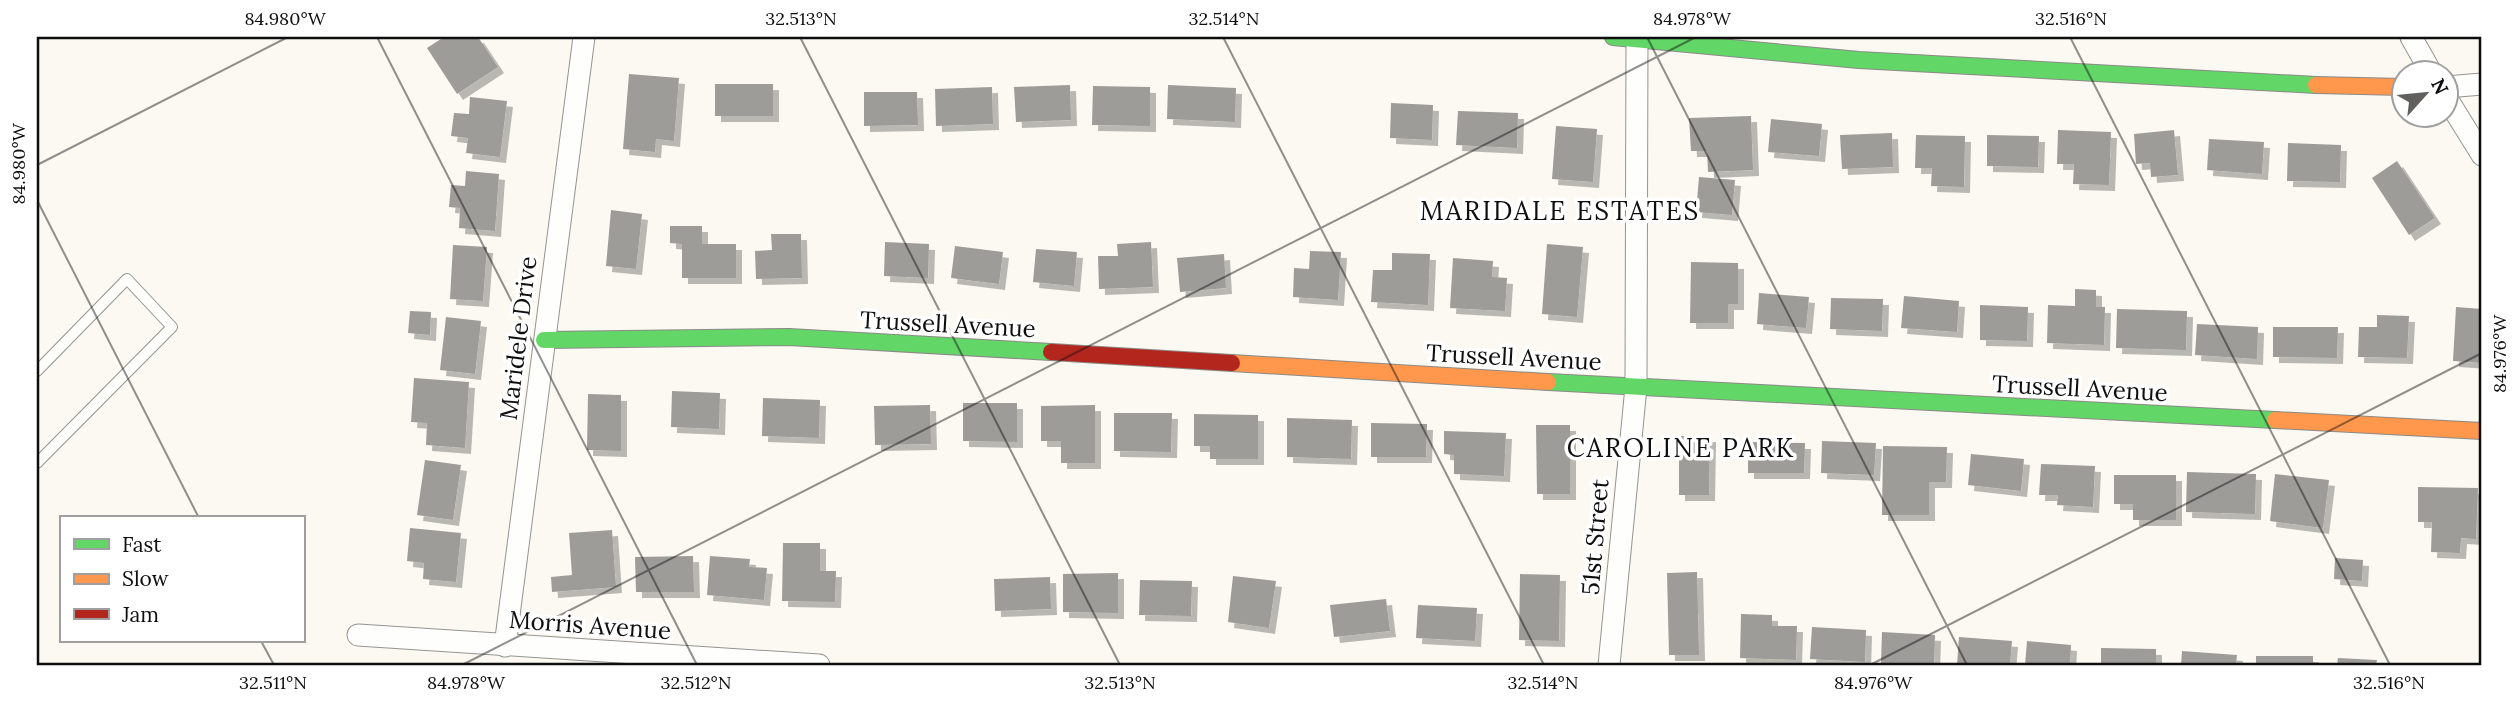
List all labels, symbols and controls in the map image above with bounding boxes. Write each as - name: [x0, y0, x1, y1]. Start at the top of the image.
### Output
- text: 84.980°W: [244, 7, 327, 30]
- text: 32.513°N: [765, 7, 837, 30]
- text: 32.514°N: [1188, 7, 1260, 30]
- text: 84.978°W: [1653, 7, 1732, 30]
- text: 32.516°N: [2035, 7, 2107, 30]
- north arrow: [2390, 60, 2460, 130]
- text: N: [2426, 74, 2454, 99]
- text: 84.980°W: [7, 122, 30, 205]
- district label: MARIDALE ESTATES: [1420, 194, 1700, 227]
- street label: Maridele Drive: [493, 254, 543, 422]
- street label: Trussell Avenue: [859, 304, 1037, 344]
- text: 84.976°W: [2488, 314, 2511, 393]
- street label: Trussell Avenue: [1425, 337, 1603, 377]
- street label: Trussell Avenue: [1991, 368, 2169, 408]
- district label: CAROLINE PARK: [1567, 431, 1795, 464]
- street label: 51st Street: [1574, 477, 1616, 596]
- legend: [60, 516, 304, 642]
- text: Fast: [122, 531, 162, 558]
- text: Slow: [122, 565, 169, 592]
- text: Jam: [121, 601, 159, 628]
- street label: Morris Avenue: [508, 604, 672, 646]
- text: 32.511°N: [239, 671, 307, 694]
- text: 84.978°W: [427, 671, 506, 694]
- text: 32.512°N: [660, 671, 732, 694]
- text: 32.513°N: [1084, 671, 1156, 694]
- text: 32.514°N: [1507, 671, 1579, 694]
- text: 84.976°W: [1834, 671, 1913, 694]
- text: 32.516°N: [2353, 671, 2425, 694]

